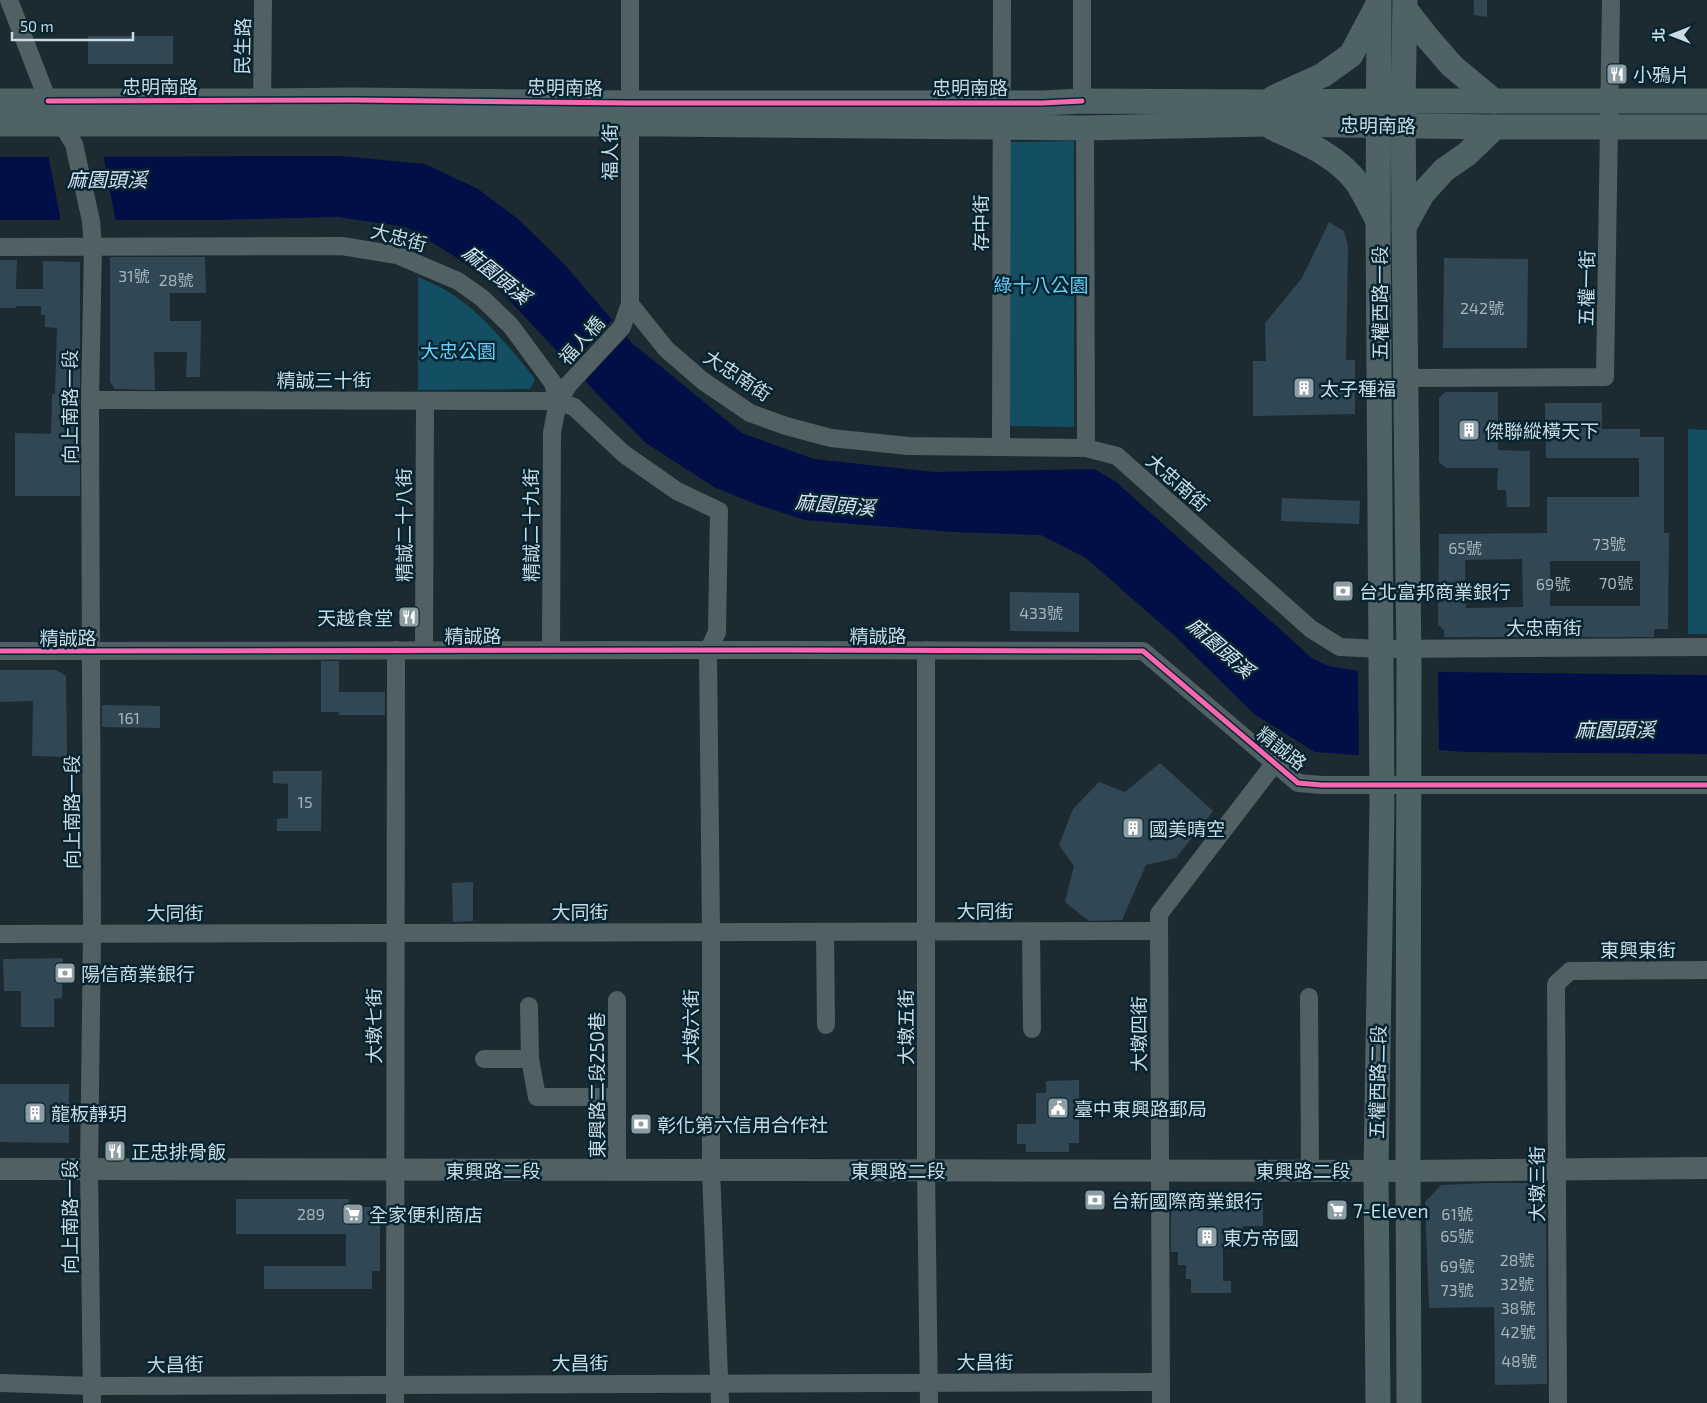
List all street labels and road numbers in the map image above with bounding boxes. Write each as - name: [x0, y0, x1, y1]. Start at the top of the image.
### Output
- street label: 民生路: [230, 17, 254, 75]
- street label: 忠明南路: [122, 75, 198, 98]
- street label: 忠明南路: [527, 75, 603, 99]
- street label: 忠明南路: [932, 76, 1008, 99]
- street label: 忠明南路: [1340, 113, 1416, 137]
- street label: 福人街: [598, 123, 621, 181]
- street label: 存中街: [969, 194, 992, 252]
- street label: 大忠街: [368, 219, 430, 255]
- street label: 五權西路一段: [1368, 246, 1391, 360]
- street label: 五權一街: [1574, 250, 1598, 326]
- street label: 福人橋: [553, 311, 609, 369]
- street label: 大忠南街: [700, 345, 776, 405]
- street label: 向上南路一段: [58, 350, 81, 464]
- street label: 精誠三十街: [276, 368, 372, 391]
- street label: 大忠南街: [1142, 448, 1214, 516]
- street label: 精誠二十八街: [392, 468, 415, 582]
- street label: 精誠二十九街: [519, 468, 542, 582]
- street label: 大忠南街: [1506, 616, 1582, 639]
- street label: 精誠路: [444, 624, 502, 647]
- street label: 精誠路: [849, 624, 907, 647]
- street label: 精誠路: [39, 626, 97, 649]
- street label: 精誠路: [1252, 721, 1312, 775]
- street label: 向上南路一段: [60, 755, 83, 869]
- street label: 大同街: [956, 899, 1014, 922]
- street label: 大同街: [551, 900, 609, 923]
- street label: 大同街: [146, 901, 204, 924]
- street label: 東興東街: [1600, 938, 1676, 961]
- street label: 大墩七街: [362, 988, 385, 1064]
- street label: 大墩六街: [679, 989, 702, 1065]
- street label: 大墩五街: [894, 989, 917, 1065]
- street label: 大墩四街: [1127, 996, 1150, 1072]
- street label: 東興路二段250巷: [585, 1012, 608, 1158]
- street label: 五權西路二段: [1365, 1025, 1389, 1139]
- street label: 大墩三街: [1525, 1146, 1548, 1222]
- street label: 東興路二段: [445, 1159, 541, 1182]
- street label: 東興路二段: [850, 1159, 946, 1182]
- street label: 東興路二段: [1255, 1159, 1351, 1182]
- street label: 向上南路一段: [58, 1160, 81, 1274]
- street label: 大昌街: [956, 1350, 1014, 1373]
- street label: 大昌街: [551, 1351, 609, 1374]
- street label: 大昌街: [146, 1352, 204, 1376]

